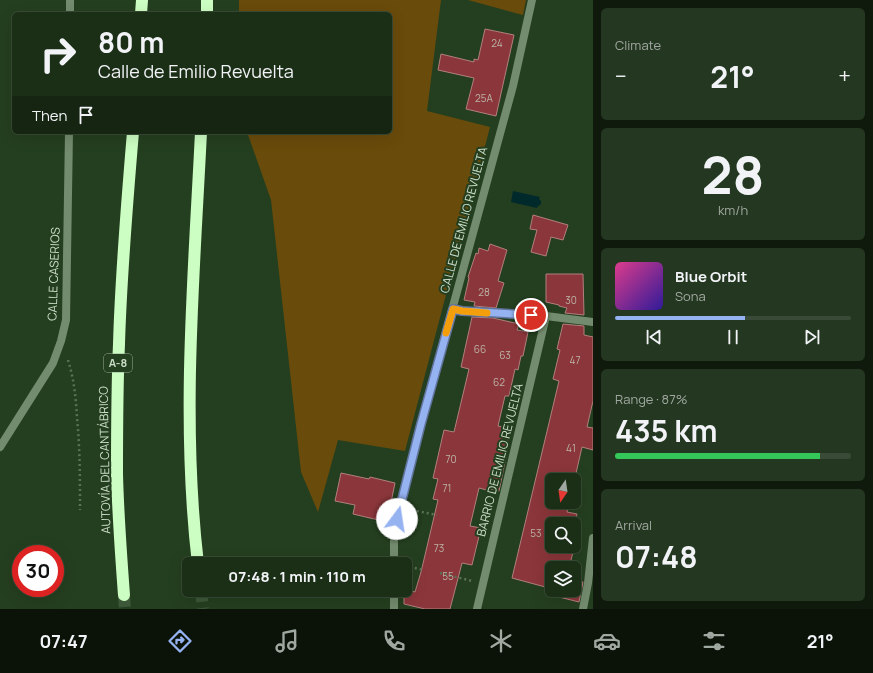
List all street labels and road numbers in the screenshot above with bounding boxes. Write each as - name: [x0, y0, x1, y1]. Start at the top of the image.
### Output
- street label: CALLE DE EMILIO REVUELTA: [436, 144, 491, 295]
- street label: CALLE CASERIOS: [43, 227, 64, 321]
- road number: A-8: [104, 354, 132, 372]
- street label: BARRIO DE EMILIO REVUELTA: [472, 381, 527, 538]
- street label: AUTOVÍA DEL CANTÁBRICO: [95, 386, 114, 534]

